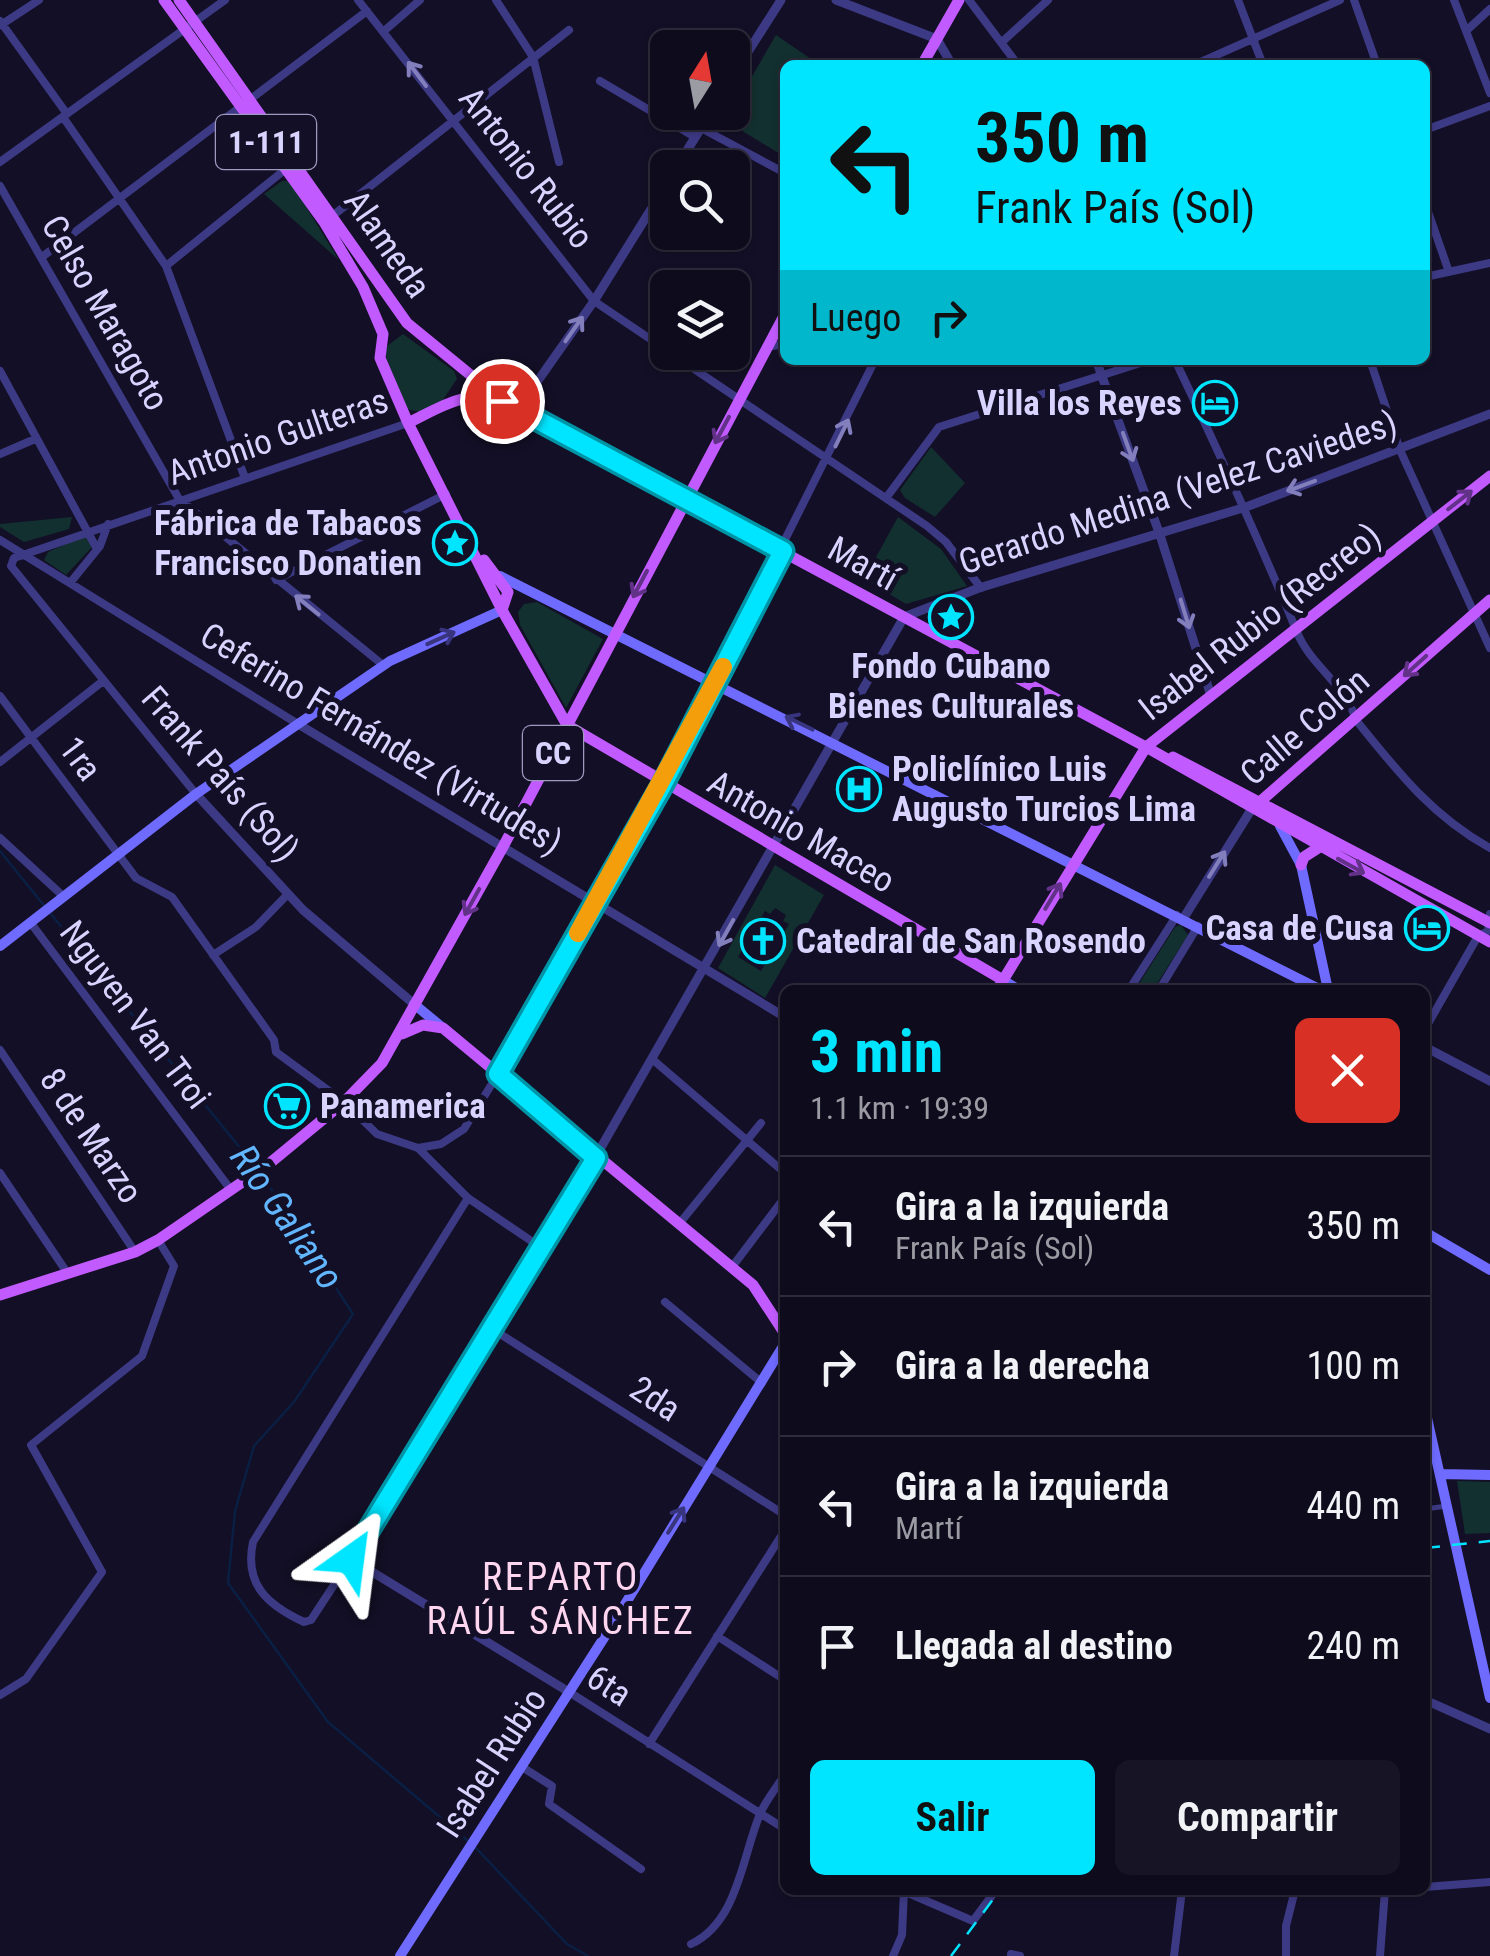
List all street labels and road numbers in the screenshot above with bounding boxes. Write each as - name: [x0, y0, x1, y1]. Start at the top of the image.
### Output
- street label: Antonio Rubio: [450, 79, 602, 257]
- road number: 1-111: [216, 115, 316, 169]
- street label: Alameda: [335, 182, 439, 306]
- street label: Celso Maragoto: [33, 208, 177, 418]
- street label: Antonio Gulteras: [162, 380, 394, 494]
- street label: Gerardo Medina (Velez Caviedes): [954, 403, 1402, 583]
- street label: Isabel Rubio (Recreo): [1131, 515, 1389, 729]
- street label: Martí: [821, 528, 907, 601]
- street label: Ceferino Fernández (Virtudes): [193, 615, 569, 863]
- street label: Calle Colón: [1232, 660, 1378, 794]
- street label: Frank País (Sol): [133, 678, 307, 870]
- road number: CC: [523, 726, 583, 780]
- street label: 1ra: [50, 729, 110, 789]
- street label: Antonio Maceo: [700, 762, 902, 902]
- street label: Nguyen Van Troi: [51, 913, 219, 1117]
- street label: 8 de Marzo: [31, 1061, 151, 1211]
- street label: 2da: [622, 1368, 688, 1430]
- street label: 6ta: [579, 1657, 639, 1715]
- street label: Isabel Rubio: [429, 1681, 555, 1845]

